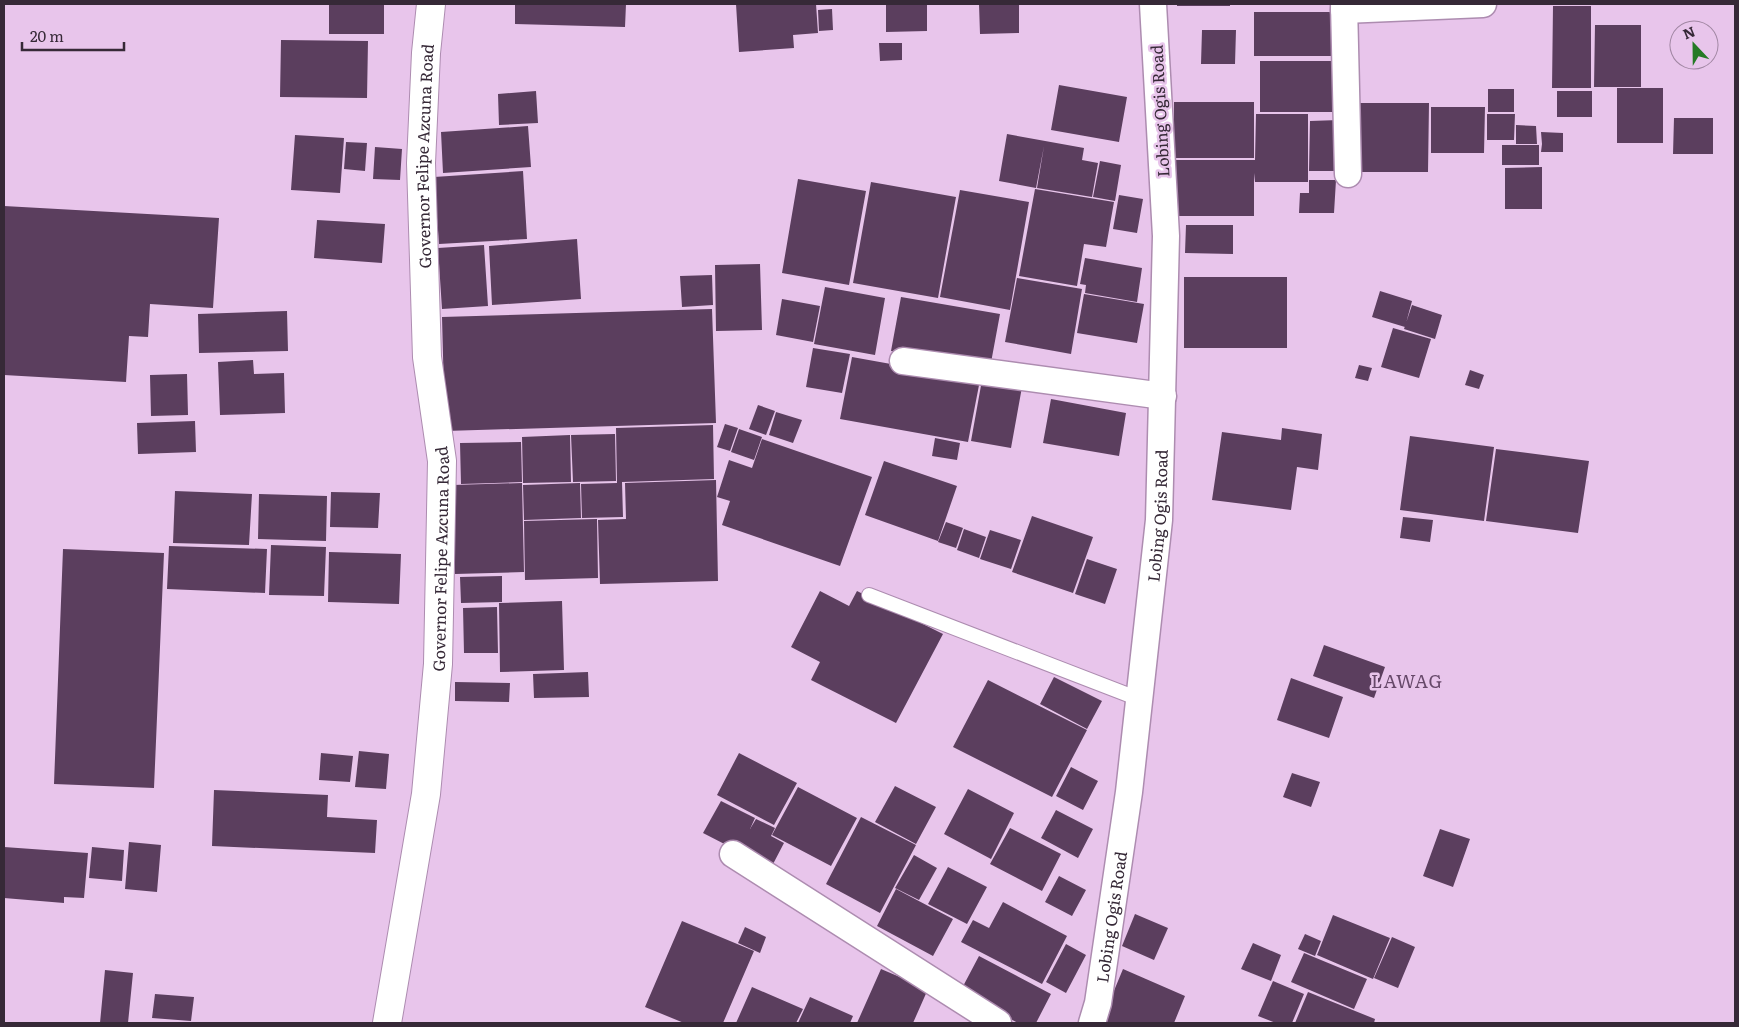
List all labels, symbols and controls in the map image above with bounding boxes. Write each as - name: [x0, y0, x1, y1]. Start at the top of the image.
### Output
- scale bar: [22, 20, 125, 52]
- north arrow: [1669, 20, 1719, 70]
- text: N: [1680, 20, 1698, 43]
- text: 20 m: [30, 24, 64, 47]
- street label: Governor Felipe Azcuna Road: [409, 42, 439, 269]
- street label: Lobing Ogis Road: [1144, 44, 1174, 178]
- street label: Governor Felipe Azcuna Road: [425, 445, 454, 672]
- street label: Lobing Ogis Road: [1140, 449, 1173, 583]
- district label: LAWAG: [1371, 667, 1443, 694]
- street label: Lobing Ogis Road: [1089, 849, 1132, 984]

